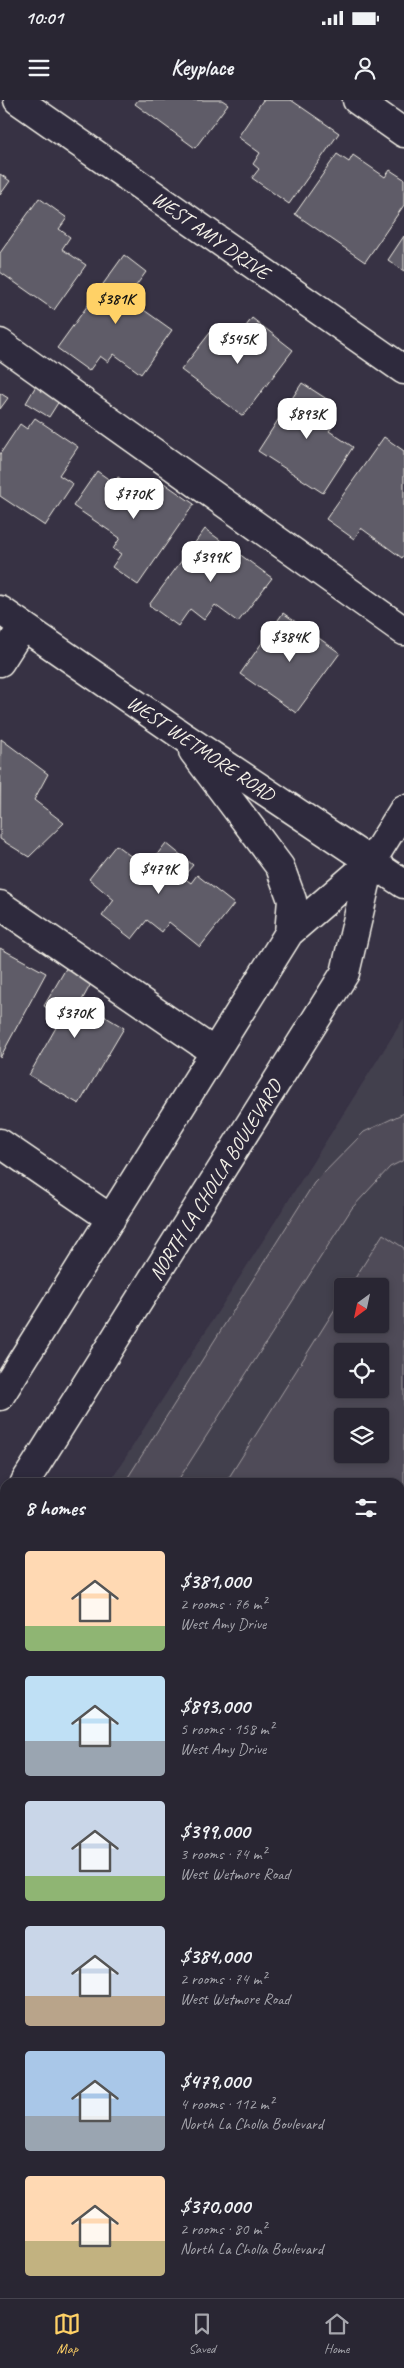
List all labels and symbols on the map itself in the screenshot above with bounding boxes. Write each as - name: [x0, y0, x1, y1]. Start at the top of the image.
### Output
- street label: WEST AMY DRIVE: [147, 186, 276, 287]
- pin: $381K: [81, 282, 151, 325]
- pin: $545K: [203, 322, 273, 365]
- pin: $893K: [272, 398, 342, 440]
- pin: $770K: [99, 478, 169, 520]
- pin: $399K: [176, 540, 246, 583]
- pin: $384K: [255, 620, 325, 663]
- street label: WEST WETMORE ROAD: [122, 690, 281, 808]
- pin: $479K: [124, 852, 194, 895]
- pin: $370K: [40, 996, 110, 1039]
- street label: NORTH LA CHOLLA BOULEVARD: [143, 1074, 288, 1285]
- north arrow: [334, 1278, 389, 1332]

